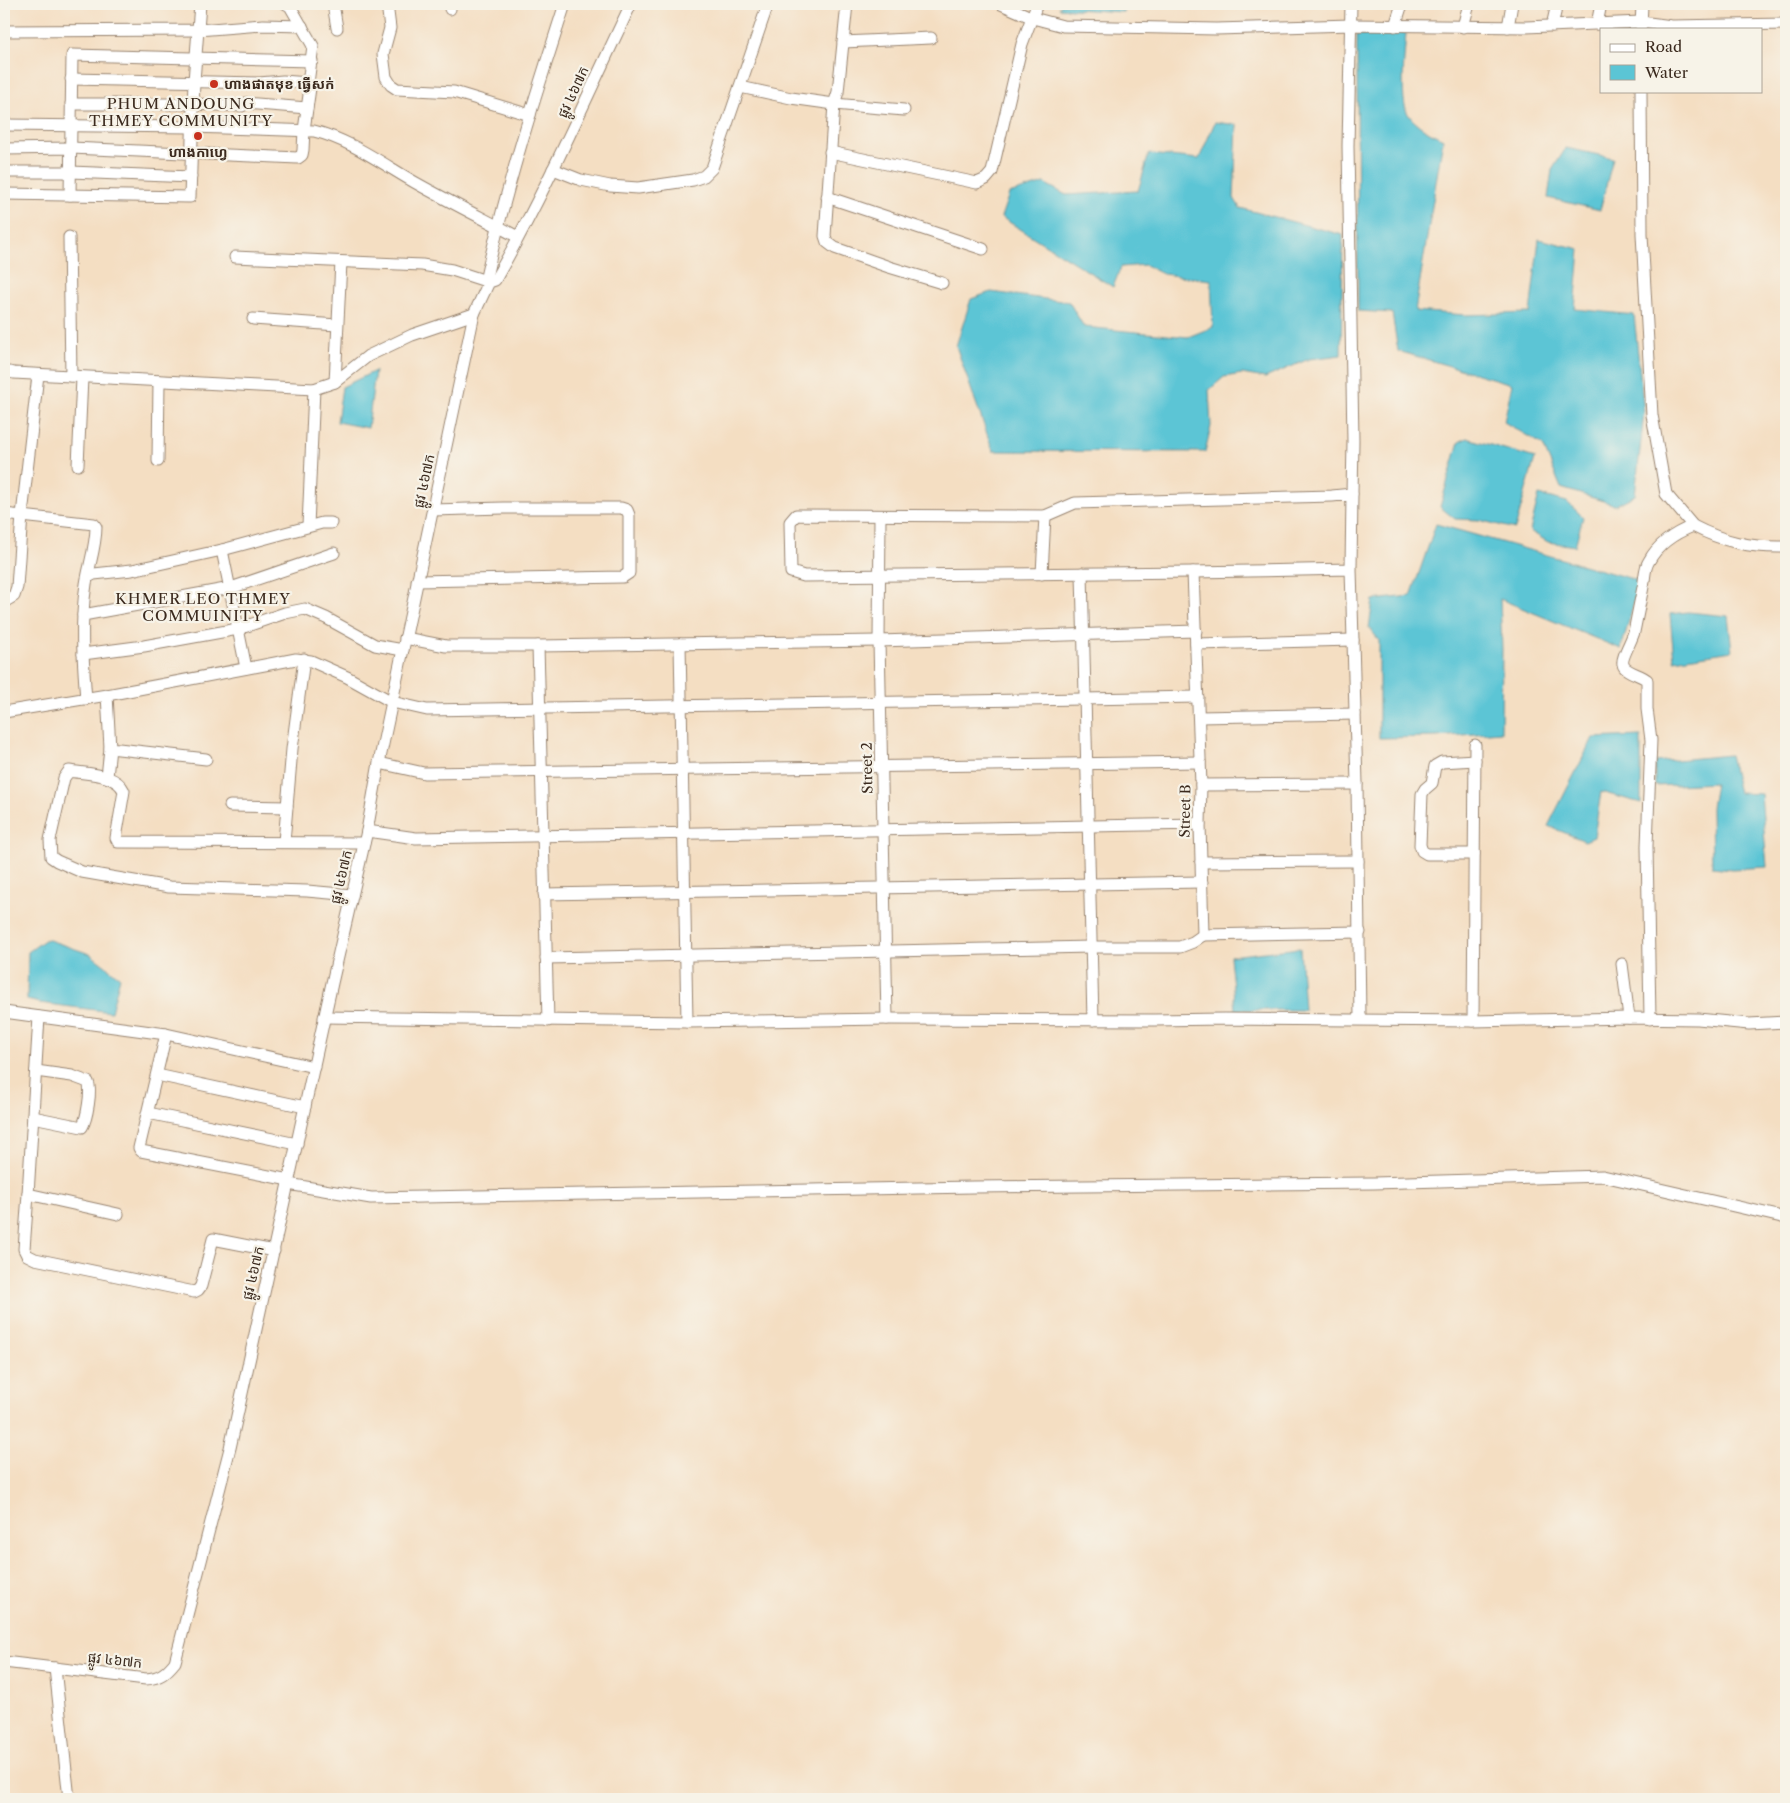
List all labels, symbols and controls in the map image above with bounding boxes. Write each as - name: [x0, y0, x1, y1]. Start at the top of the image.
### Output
- legend: [1600, 28, 1762, 92]
- text: Road: [1645, 37, 1682, 56]
- street label: ផ្លូវ ៤៦៧ក: [553, 63, 596, 122]
- text: Water: [1644, 63, 1689, 82]
- place label: ហាងផាតមុខ ធ្វើសក់: [224, 75, 335, 93]
- marker: ហាងផាតមុខ ធ្វើសក់: [208, 78, 220, 90]
- district label: PHUM ANDOUNG THMEY COMMUNITY: [89, 94, 273, 130]
- marker: ហាងកាហ្វេ: [192, 130, 204, 142]
- place label: ហាងកាហ្វេ: [168, 143, 228, 161]
- street label: ផ្លូវ ៤៦៧ក: [409, 452, 442, 510]
- district label: KHMER LEO THMEY COMMUINITY: [115, 589, 291, 625]
- street label: Street 2: [858, 742, 876, 794]
- street label: Street B: [1176, 784, 1194, 838]
- street label: ផ្លូវ ៤៦៧ក: [326, 848, 359, 906]
- street label: ផ្លូវ ៤៦៧ក: [238, 1244, 271, 1302]
- street label: ផ្លូវ ៤៦៧ក: [86, 1648, 143, 1675]

